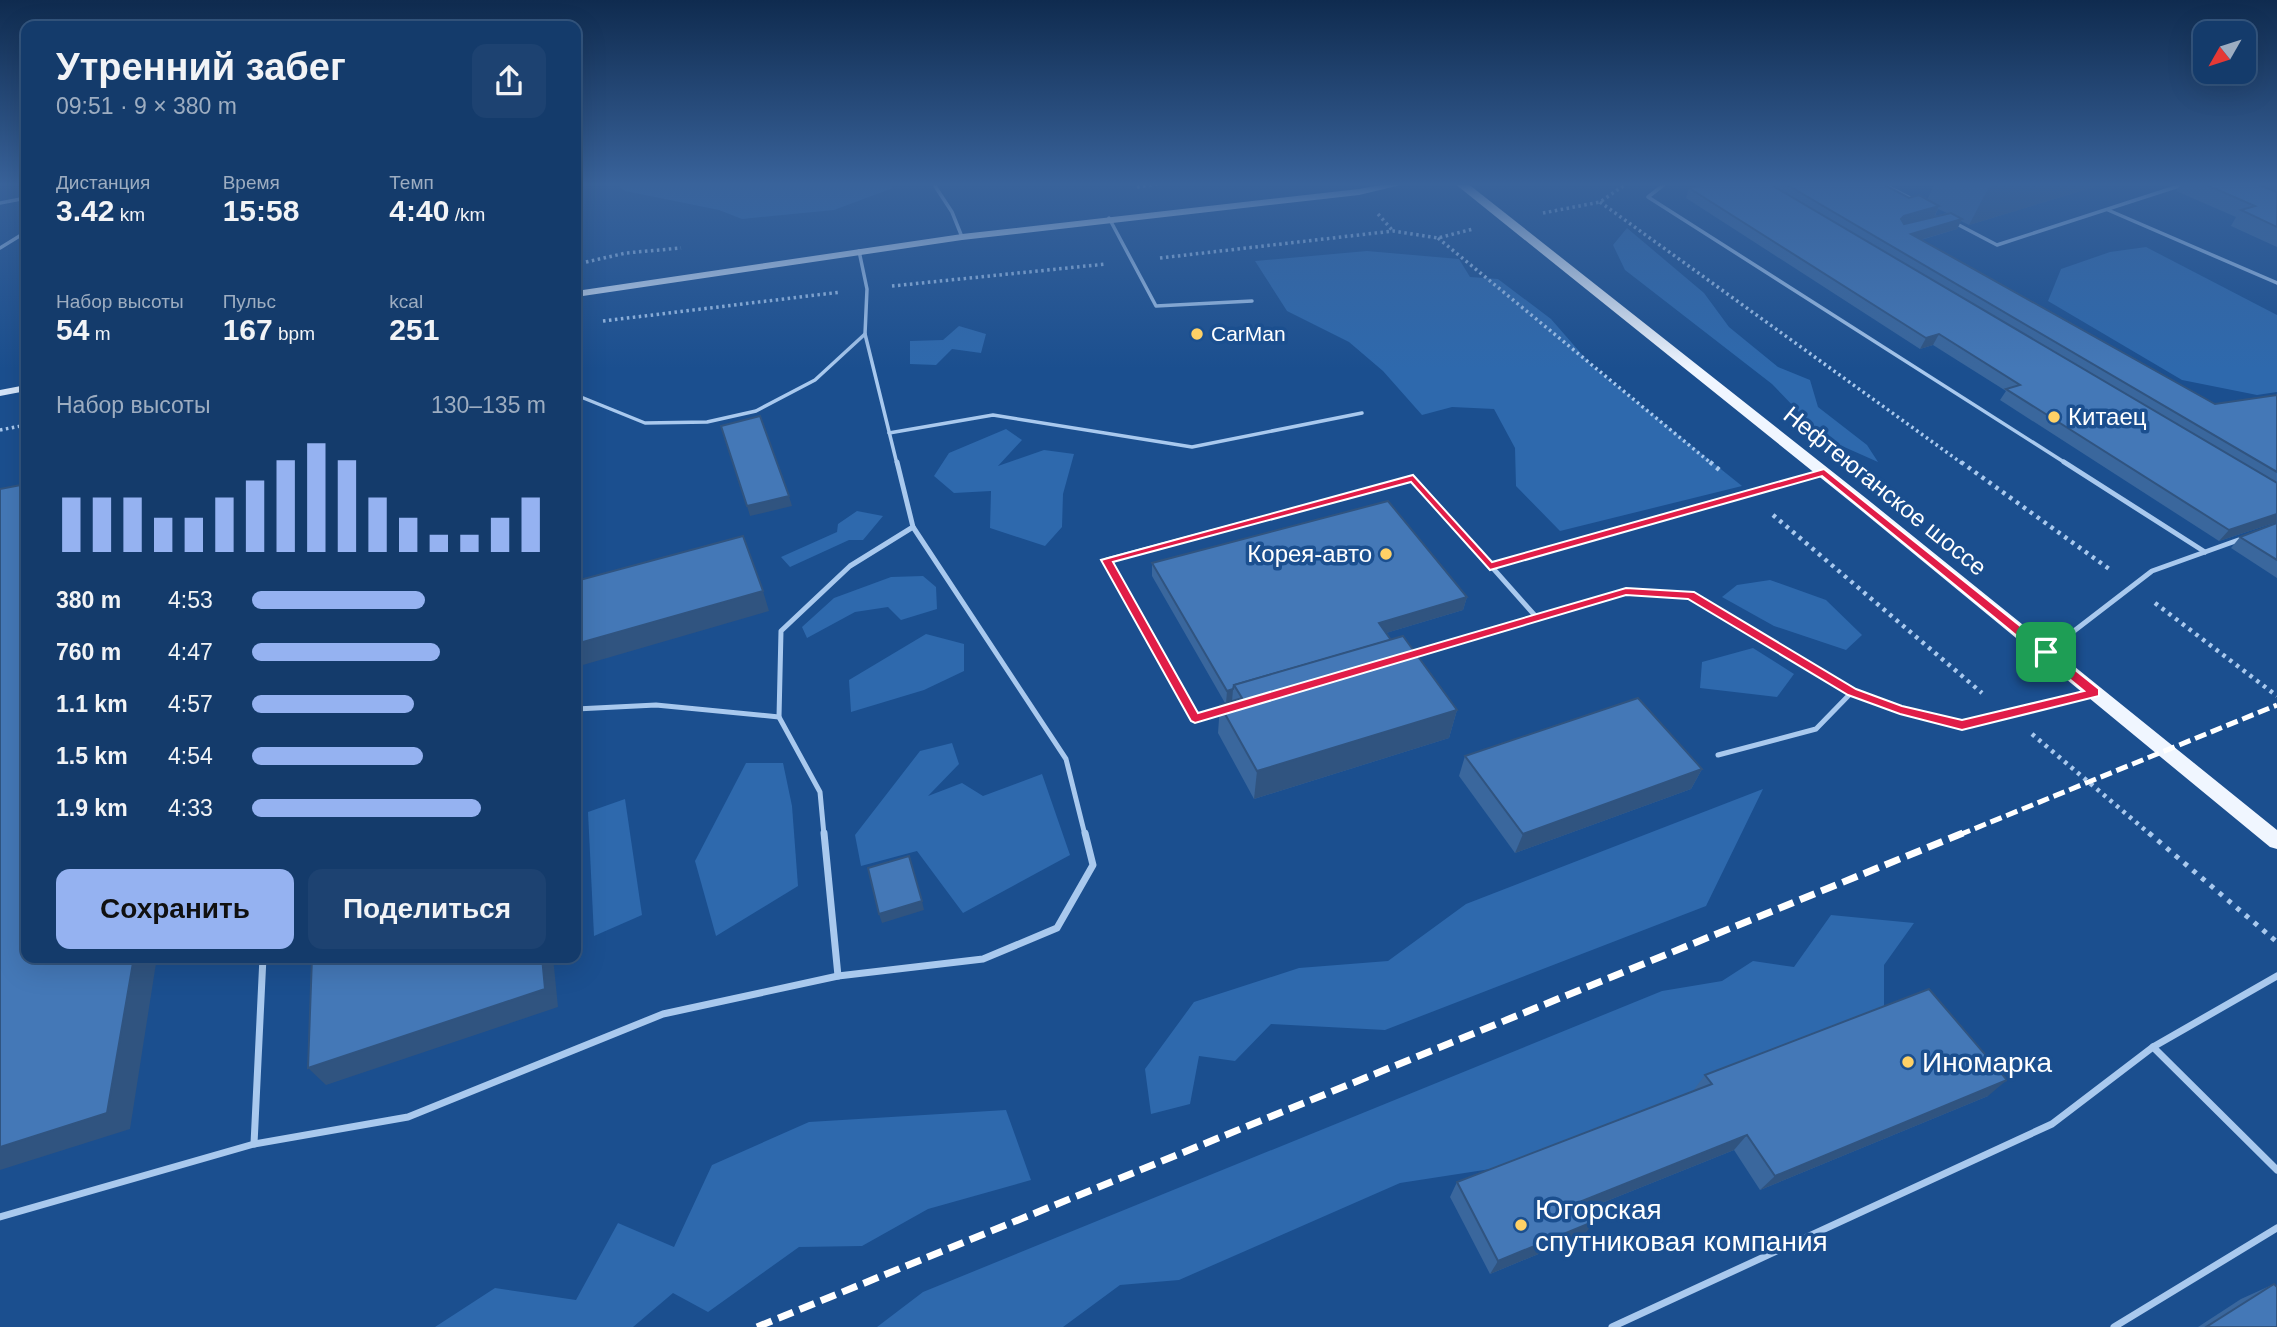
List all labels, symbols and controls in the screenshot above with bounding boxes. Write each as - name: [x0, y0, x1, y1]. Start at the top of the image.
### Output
- north arrow: [2193, 21, 2256, 84]
- map controls: [2193, 21, 2256, 84]
- button: share: [472, 44, 546, 118]
- text: Утренний забег: [56, 46, 346, 88]
- text: 09:51 · 9 × 380 m: [56, 93, 237, 119]
- text: Дистанция: [56, 172, 150, 193]
- text: Время: [223, 172, 280, 193]
- text: Темп: [389, 172, 434, 193]
- text: 3.42: [56, 194, 114, 227]
- text: 15:58: [223, 194, 299, 227]
- text: 4:40: [389, 194, 449, 227]
- text: km: [114, 204, 145, 225]
- text: /km: [449, 204, 485, 225]
- text: Набор высоты: [56, 291, 184, 312]
- text: Пульс: [223, 291, 276, 312]
- text: kcal: [389, 291, 423, 312]
- text: 54: [56, 313, 89, 346]
- text: 167: [223, 313, 273, 346]
- text: 251: [389, 313, 439, 346]
- place label: CarMan: [1211, 322, 1286, 345]
- text: m: [89, 323, 110, 344]
- text: bpm: [273, 323, 315, 344]
- marker: CarMan: [1189, 326, 1205, 342]
- text: Набор высоты: [56, 392, 210, 418]
- text: 130–135 m: [431, 392, 546, 418]
- street label: Нефтеюганское шоссе: [1779, 401, 1992, 581]
- place label: Китаец: [2068, 403, 2147, 430]
- marker: Китаец: [2046, 409, 2062, 425]
- place label: Корея-авто: [1247, 540, 1372, 567]
- marker: Корея-авто: [1378, 546, 1394, 562]
- text: 380 m: [56, 587, 121, 613]
- text: 4:53: [168, 587, 213, 613]
- pin: [2016, 622, 2076, 682]
- icon: arrive: [2027, 633, 2065, 671]
- text: 760 m: [56, 639, 121, 665]
- text: 4:47: [168, 639, 213, 665]
- text: 1.1 km: [56, 691, 128, 717]
- text: 4:57: [168, 691, 213, 717]
- text: 1.5 km: [56, 743, 128, 769]
- text: 4:54: [168, 743, 213, 769]
- text: 1.9 km: [56, 795, 128, 821]
- text: 4:33: [168, 795, 213, 821]
- button: Сохранить: [56, 869, 294, 949]
- button: Поделиться: [308, 869, 546, 949]
- place label: Иномарка: [1922, 1047, 2052, 1078]
- marker: Иномарка: [1900, 1054, 1916, 1070]
- place label: Югорская спутниковая компания: [1535, 1194, 1828, 1257]
- marker: Югорская спутниковая компания: [1513, 1217, 1529, 1233]

